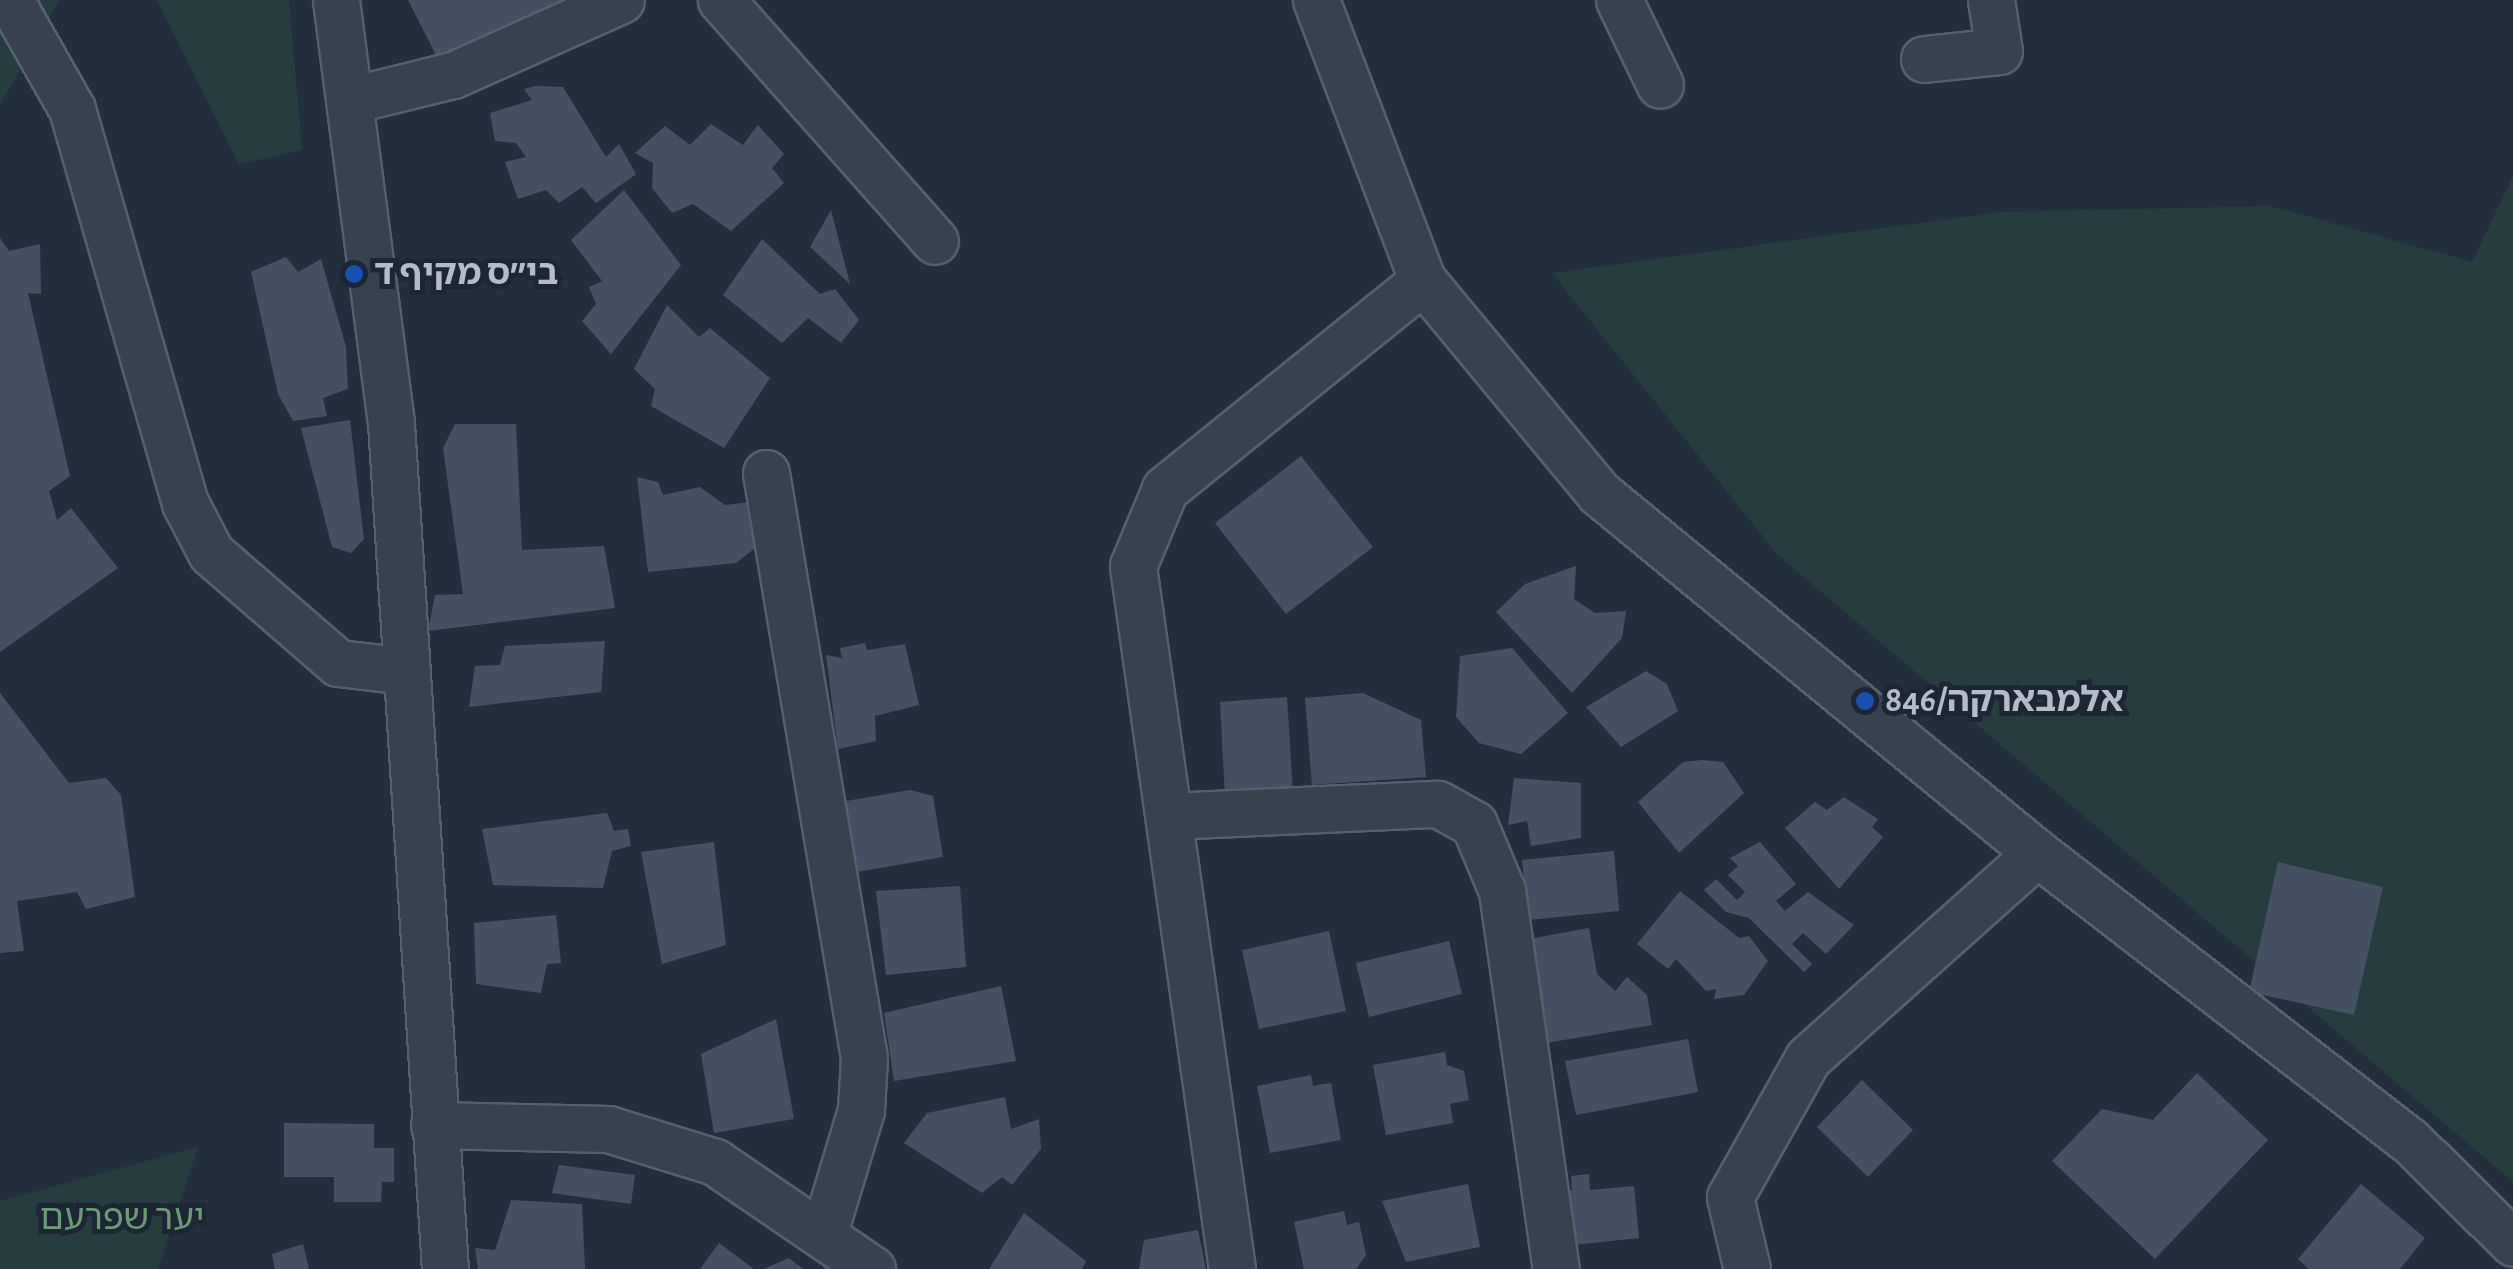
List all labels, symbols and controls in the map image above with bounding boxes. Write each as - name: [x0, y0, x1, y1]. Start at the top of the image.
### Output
- place label: בי״ס מקיף ד: [374, 253, 558, 295]
- marker: בי״ס מקיף ד: [343, 263, 365, 285]
- place label: אלמבארקה/846: [1885, 680, 2124, 722]
- marker: אלמבארקה/846: [1854, 690, 1876, 712]
- park label: יער שפרעם: [40, 1198, 204, 1240]

